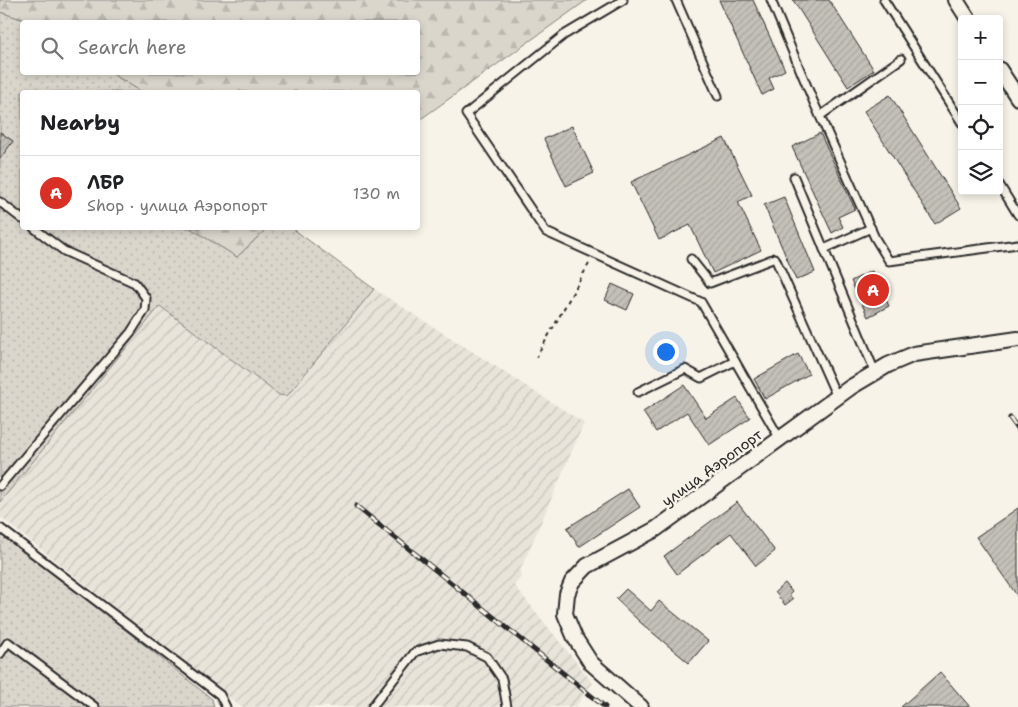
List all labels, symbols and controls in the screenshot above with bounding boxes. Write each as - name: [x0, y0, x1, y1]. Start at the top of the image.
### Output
- map controls: [958, 15, 1003, 195]
- button: +: [958, 15, 1003, 60]
- search box: [20, 20, 420, 75]
- icon: search: [38, 34, 66, 62]
- text: Search here: [78, 35, 187, 60]
- button: −: [958, 60, 1003, 105]
- button: locate: [958, 105, 1003, 150]
- text: Nearby: [40, 109, 120, 137]
- button: layers: [958, 150, 1003, 195]
- text: ЛБР: [87, 170, 124, 195]
- text: A: [50, 183, 62, 204]
- text: 130 m: [353, 183, 400, 204]
- text: Shop · улица Аэропорт: [87, 195, 267, 216]
- pin: A: [857, 271, 889, 309]
- your location: [653, 339, 679, 365]
- street label: улица Аэропорт: [658, 425, 767, 511]

